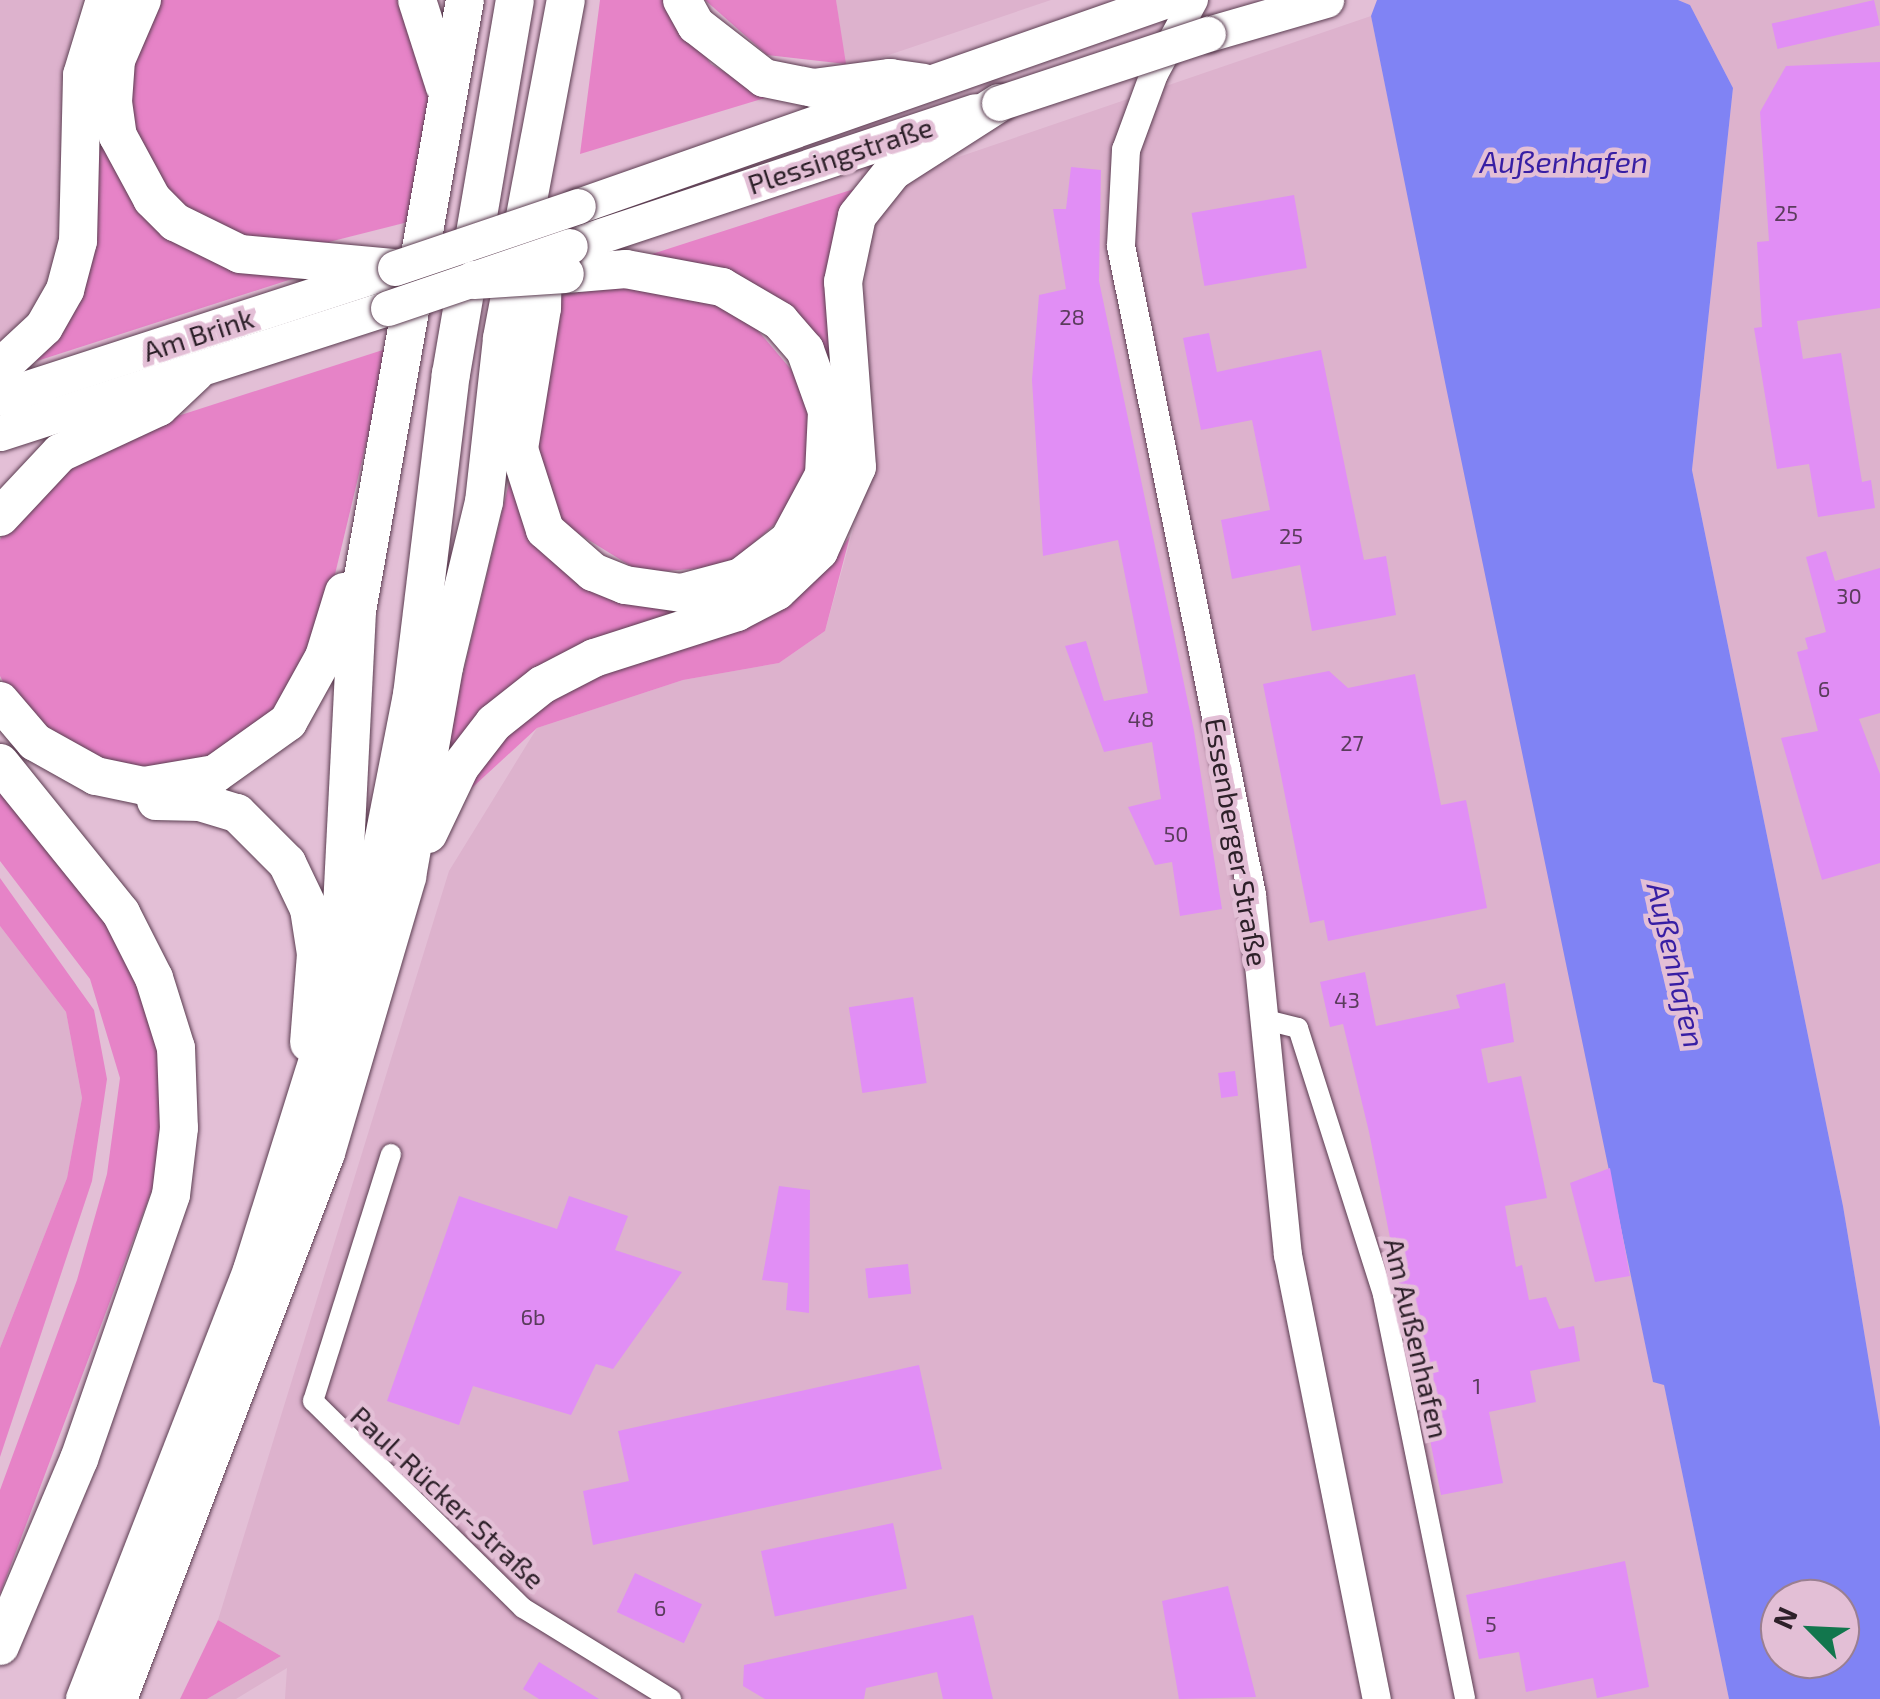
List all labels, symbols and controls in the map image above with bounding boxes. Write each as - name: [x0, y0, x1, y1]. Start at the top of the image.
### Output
- street label: Plessingstraße: [743, 109, 937, 201]
- water label: Außenhafen: [1480, 143, 1648, 179]
- house number: 25: [1774, 200, 1798, 226]
- street label: Am Brink: [138, 300, 258, 368]
- house number: 28: [1059, 304, 1085, 330]
- house number: 25: [1279, 523, 1303, 549]
- house number: 30: [1836, 583, 1862, 609]
- house number: 6: [1818, 676, 1830, 702]
- house number: 48: [1128, 706, 1154, 732]
- street label: Essenberger Straße: [1199, 715, 1275, 969]
- house number: 27: [1340, 730, 1364, 756]
- house number: 50: [1163, 821, 1189, 847]
- water label: Außenhafen: [1641, 879, 1713, 1051]
- house number: 43: [1334, 987, 1360, 1013]
- street label: Am Außenhafen: [1378, 1234, 1456, 1442]
- house number: 6b: [520, 1304, 546, 1330]
- house number: 1: [1473, 1373, 1481, 1399]
- street label: Paul-Rücker-Straße: [344, 1398, 552, 1596]
- north arrow: [1760, 1579, 1860, 1679]
- house number: 6: [654, 1595, 666, 1621]
- text: N: [1765, 1601, 1804, 1634]
- house number: 5: [1485, 1611, 1497, 1637]

